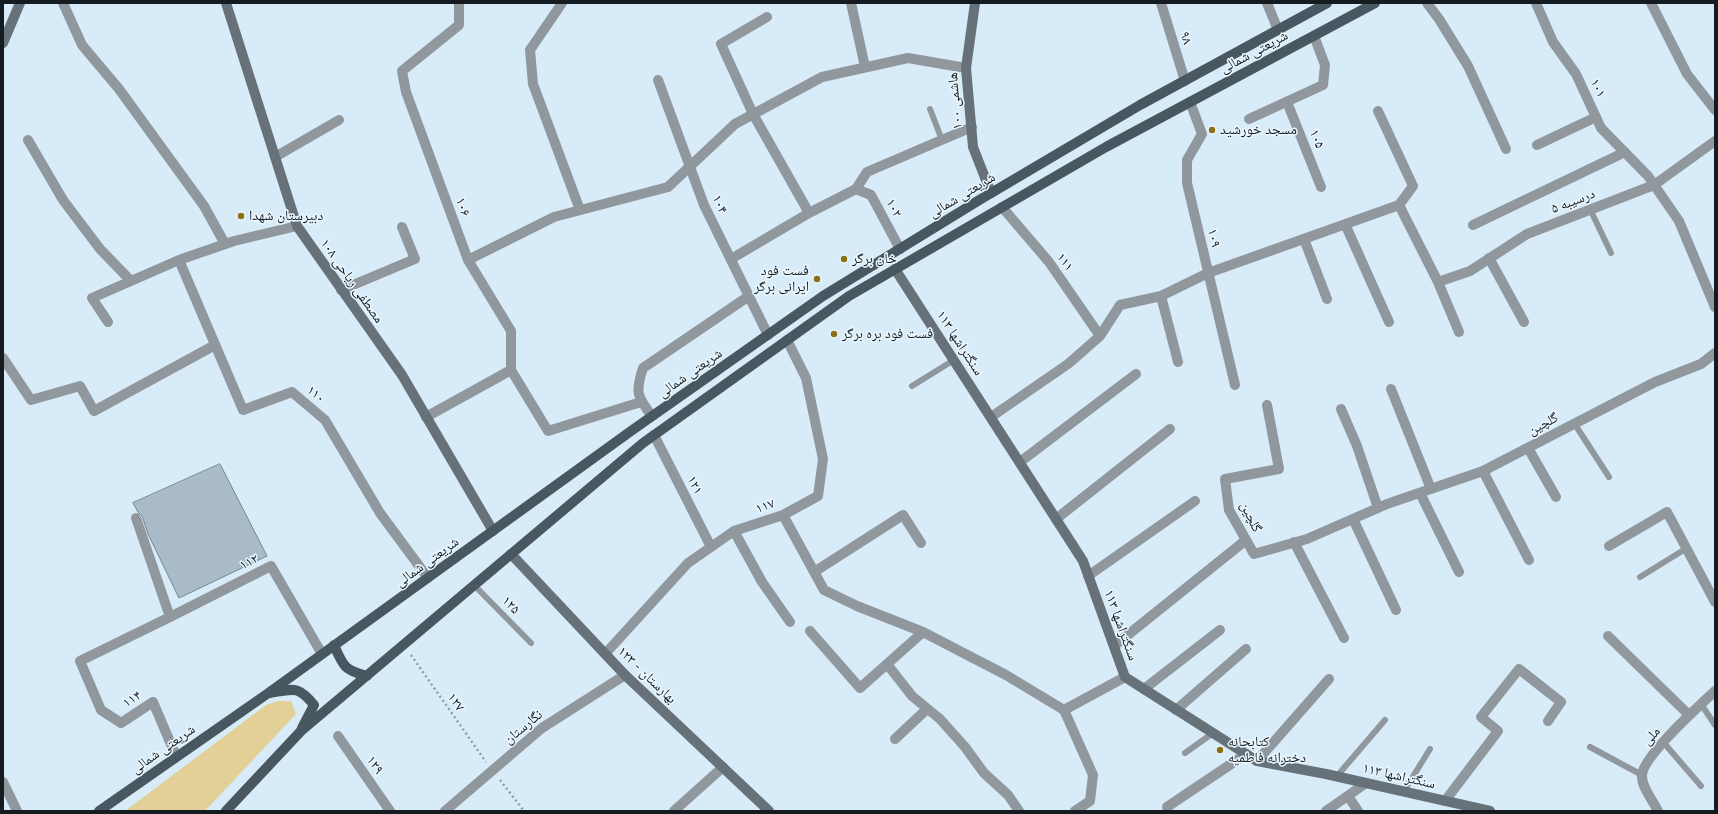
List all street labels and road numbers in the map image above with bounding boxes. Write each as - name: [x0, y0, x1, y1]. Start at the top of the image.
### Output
- street label: شریعتی شمالی: [1217, 27, 1291, 77]
- street label: ۹۸: [1176, 30, 1196, 46]
- street label: هاشمی ۱۰۰: [944, 72, 966, 130]
- street label: ۱۰۱: [1586, 76, 1610, 100]
- street label: ۱۰۵: [1306, 127, 1328, 151]
- street label: شریعتی شمالی: [926, 169, 998, 221]
- street label: درسیبه ۵: [1549, 185, 1597, 217]
- street label: ۱۰۴: [708, 192, 732, 216]
- street label: ۱۰۶: [452, 195, 474, 219]
- street label: ۱۰۲: [882, 196, 906, 220]
- street label: ۱۰۹: [1204, 227, 1224, 249]
- street label: مصطفی ریاحی ۱۰۸: [317, 236, 387, 326]
- street label: ۱۱۱: [1053, 249, 1077, 275]
- street label: سنگتراشها ۱۱۳: [933, 307, 987, 379]
- street label: شریعتی شمالی: [655, 345, 725, 401]
- street label: ۱۱۰: [303, 382, 329, 406]
- street label: گلچین: [1525, 409, 1561, 439]
- street label: ۱۲۱: [683, 473, 707, 497]
- street label: ۱۱۷: [753, 495, 777, 517]
- street label: گلچین: [1236, 499, 1266, 535]
- street label: شریعتی شمالی: [392, 533, 462, 591]
- street label: ۱۱۲: [237, 550, 261, 574]
- street label: سنگتراشها ۱۱۳: [1100, 587, 1142, 663]
- street label: ۱۲۵: [498, 592, 524, 618]
- street label: بهارستان - ۱۲۳: [614, 643, 680, 707]
- street label: ۱۱۴: [120, 687, 144, 711]
- street label: ۱۲۷: [444, 689, 468, 715]
- street label: نگارستان: [500, 706, 546, 748]
- street label: شریعتی شمالی: [128, 721, 198, 777]
- street label: ملی: [1638, 723, 1664, 749]
- street label: ۱۲۹: [363, 752, 387, 778]
- street label: سنگتراشها ۱۱۳: [1361, 759, 1437, 793]

